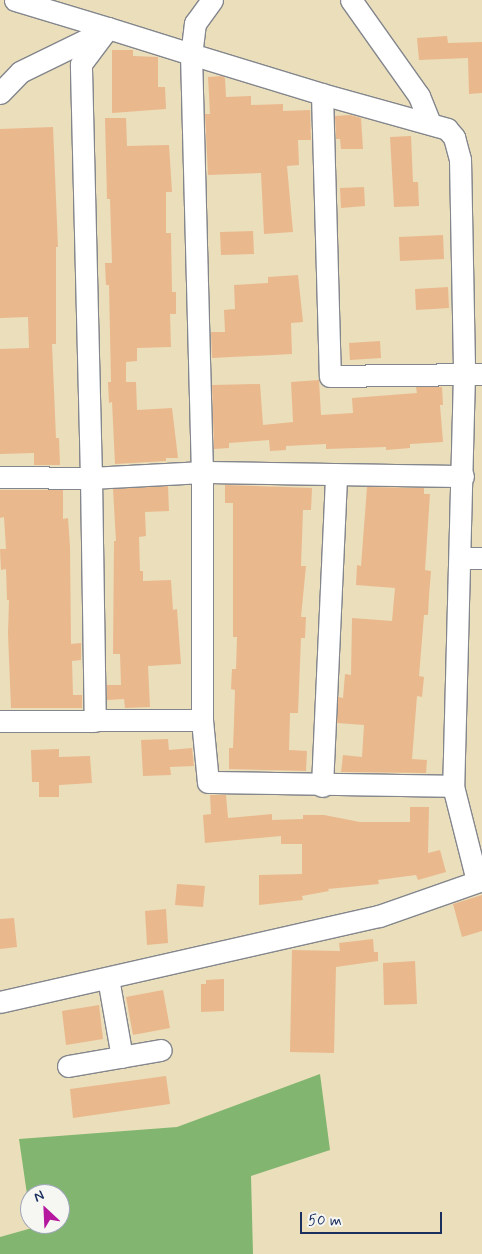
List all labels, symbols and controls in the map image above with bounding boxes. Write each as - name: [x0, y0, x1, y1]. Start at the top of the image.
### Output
- north arrow: [20, 1184, 70, 1234]
- text: N: [31, 1186, 47, 1206]
- scale bar: [302, 1202, 444, 1234]
- text: 50 m: [308, 1211, 342, 1231]

